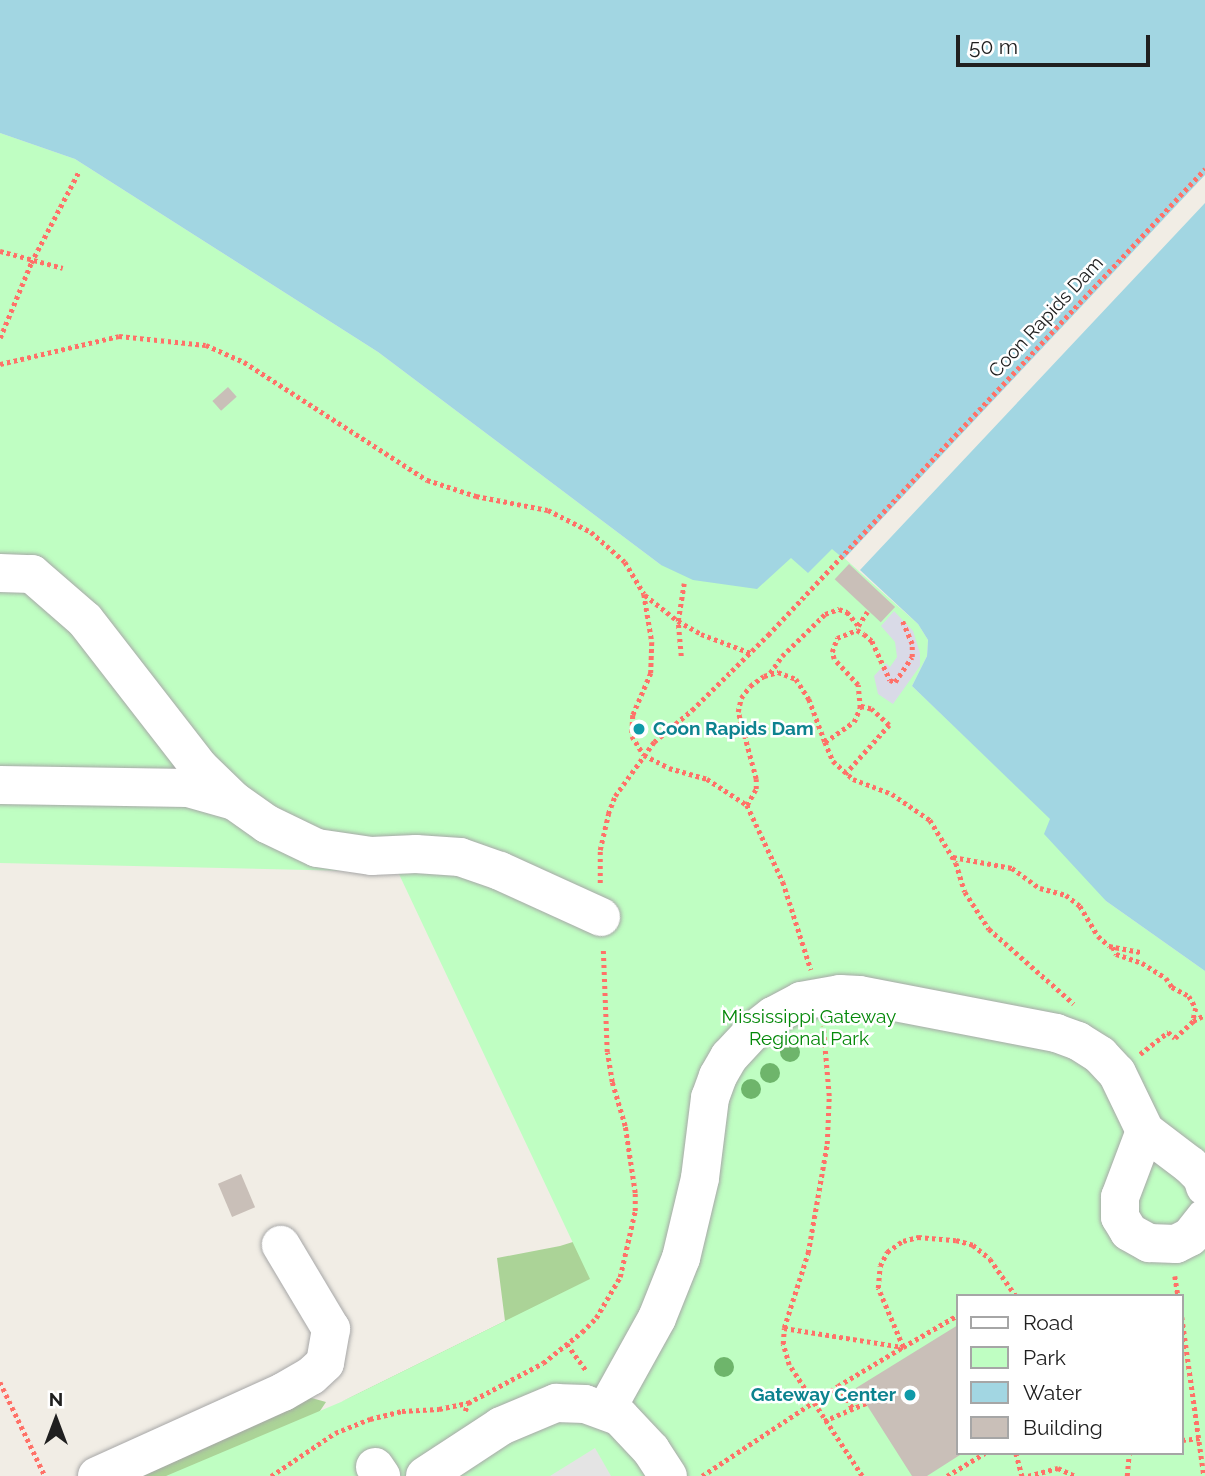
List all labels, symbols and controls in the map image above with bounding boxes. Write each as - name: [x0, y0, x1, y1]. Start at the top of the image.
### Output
- scale bar: [960, 21, 1154, 65]
- text: 50 m: [969, 34, 1018, 59]
- street label: Coon Rapids Dam: [984, 252, 1108, 382]
- place label: Coon Rapids Dam: [653, 718, 814, 740]
- marker: Coon Rapids Dam: [631, 721, 647, 737]
- park label: Mississippi Gateway Regional Park: [722, 1006, 896, 1050]
- legend: [956, 1294, 1184, 1455]
- text: Road: [1023, 1310, 1073, 1335]
- text: Park: [1023, 1345, 1066, 1370]
- text: Water: [1023, 1380, 1082, 1405]
- place label: Gateway Center: [750, 1384, 896, 1406]
- north arrow: [21, 1385, 91, 1455]
- marker: Gateway Center: [902, 1387, 918, 1403]
- text: N: [49, 1388, 63, 1410]
- text: Building: [1023, 1415, 1103, 1440]

